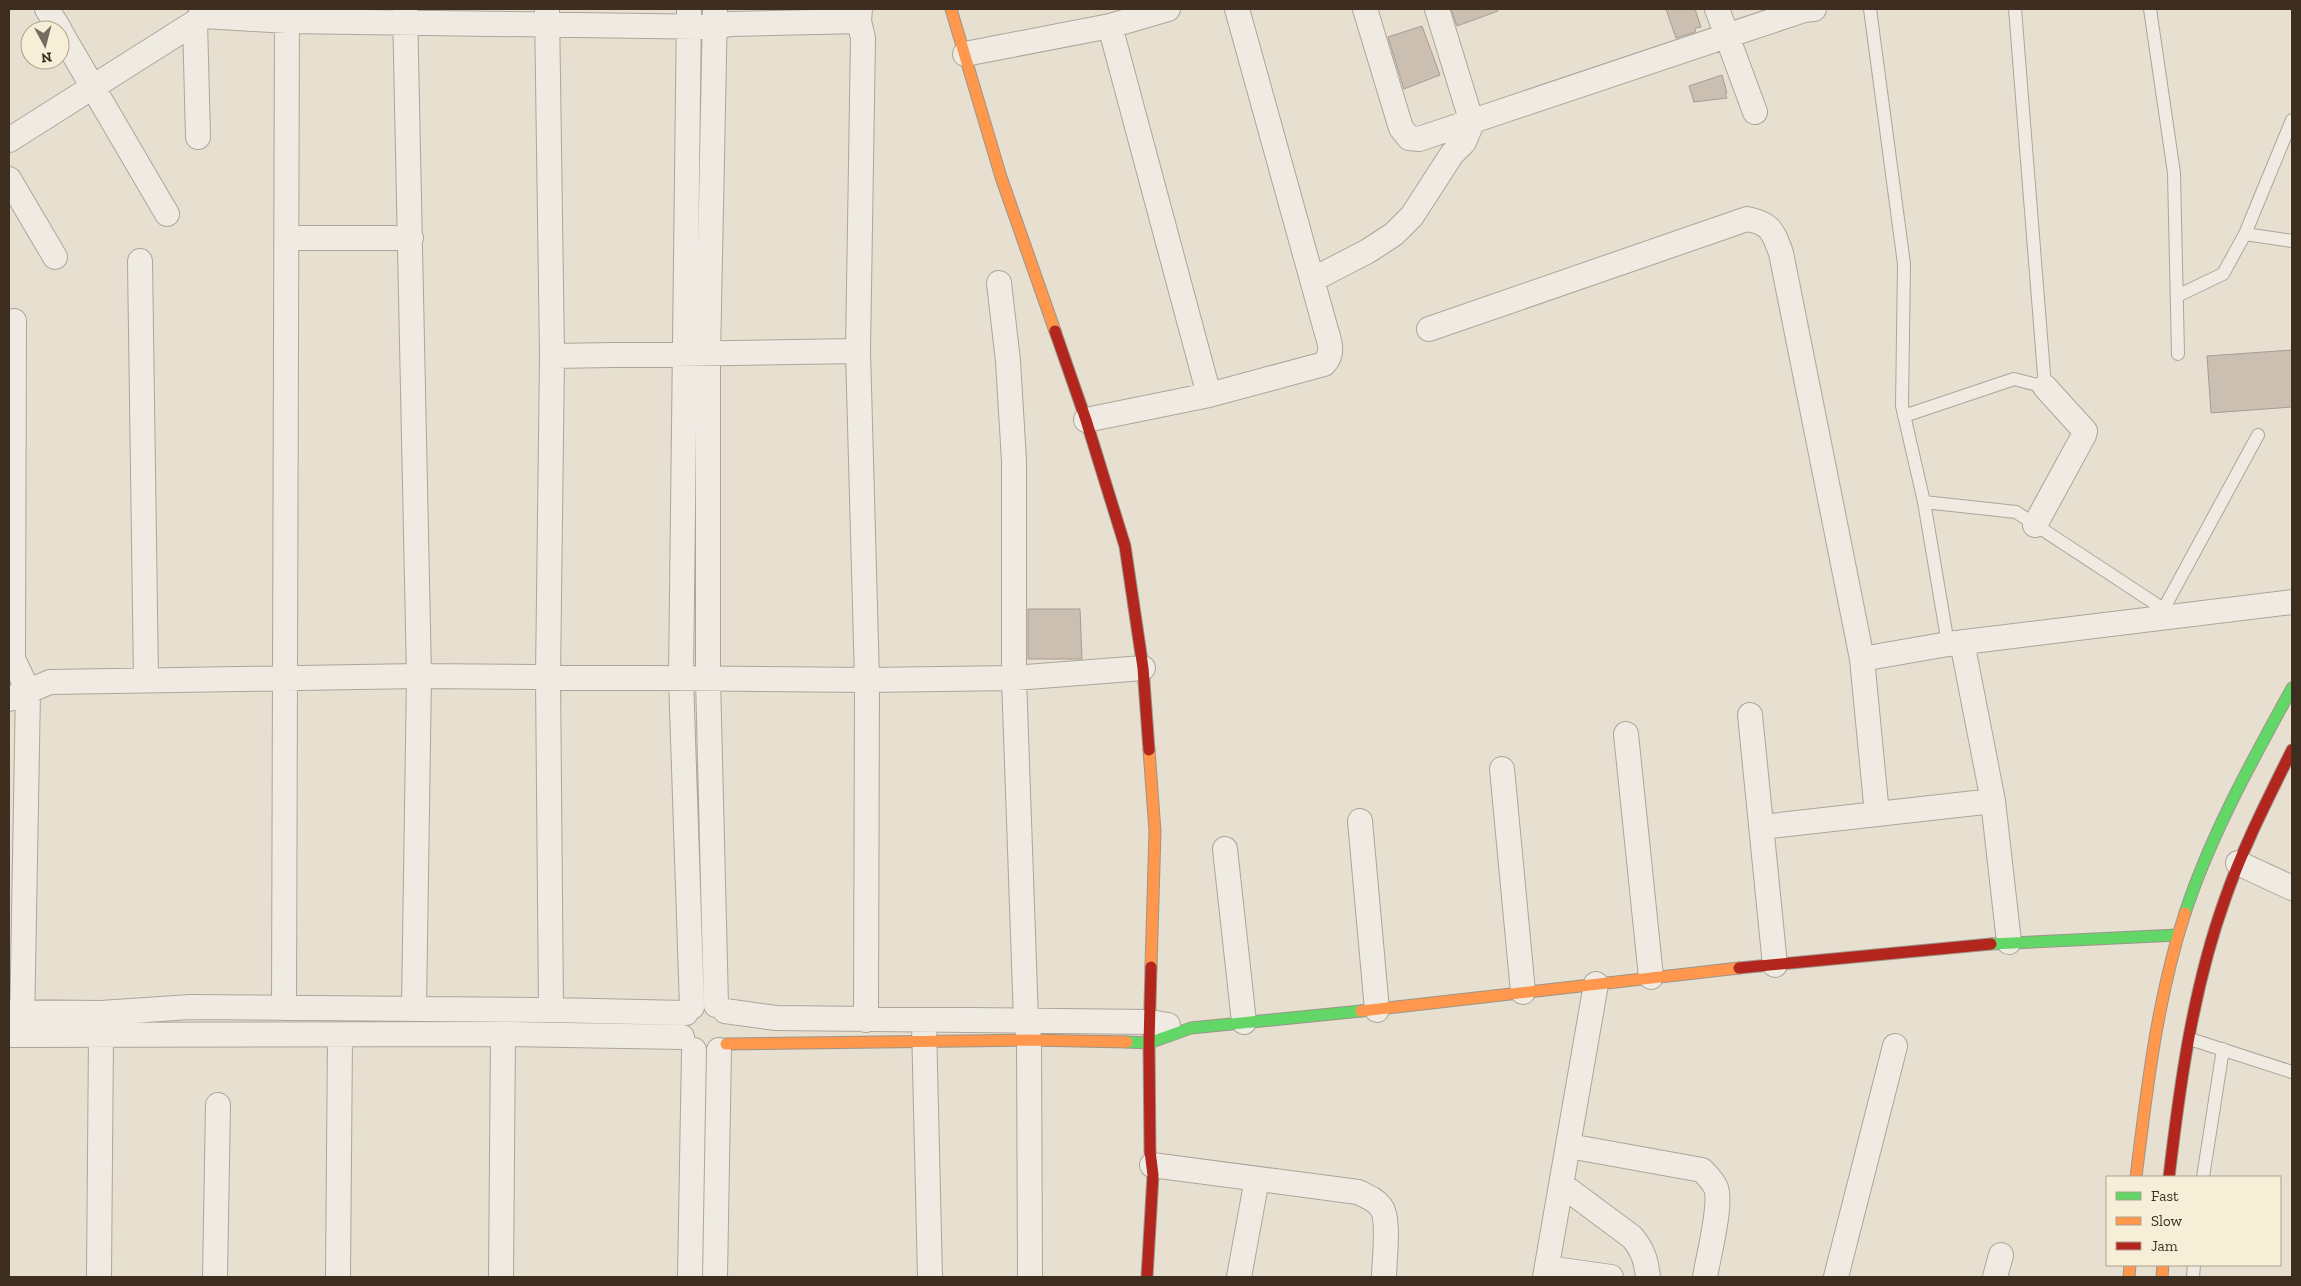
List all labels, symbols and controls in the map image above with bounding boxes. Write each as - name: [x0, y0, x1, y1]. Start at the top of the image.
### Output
- north arrow: [20, 20, 70, 70]
- text: N: [40, 48, 53, 67]
- legend: [2106, 1176, 2281, 1266]
- text: Fast: [2151, 1187, 2179, 1205]
- text: Slow: [2151, 1212, 2183, 1230]
- text: Jam: [2151, 1237, 2178, 1255]

